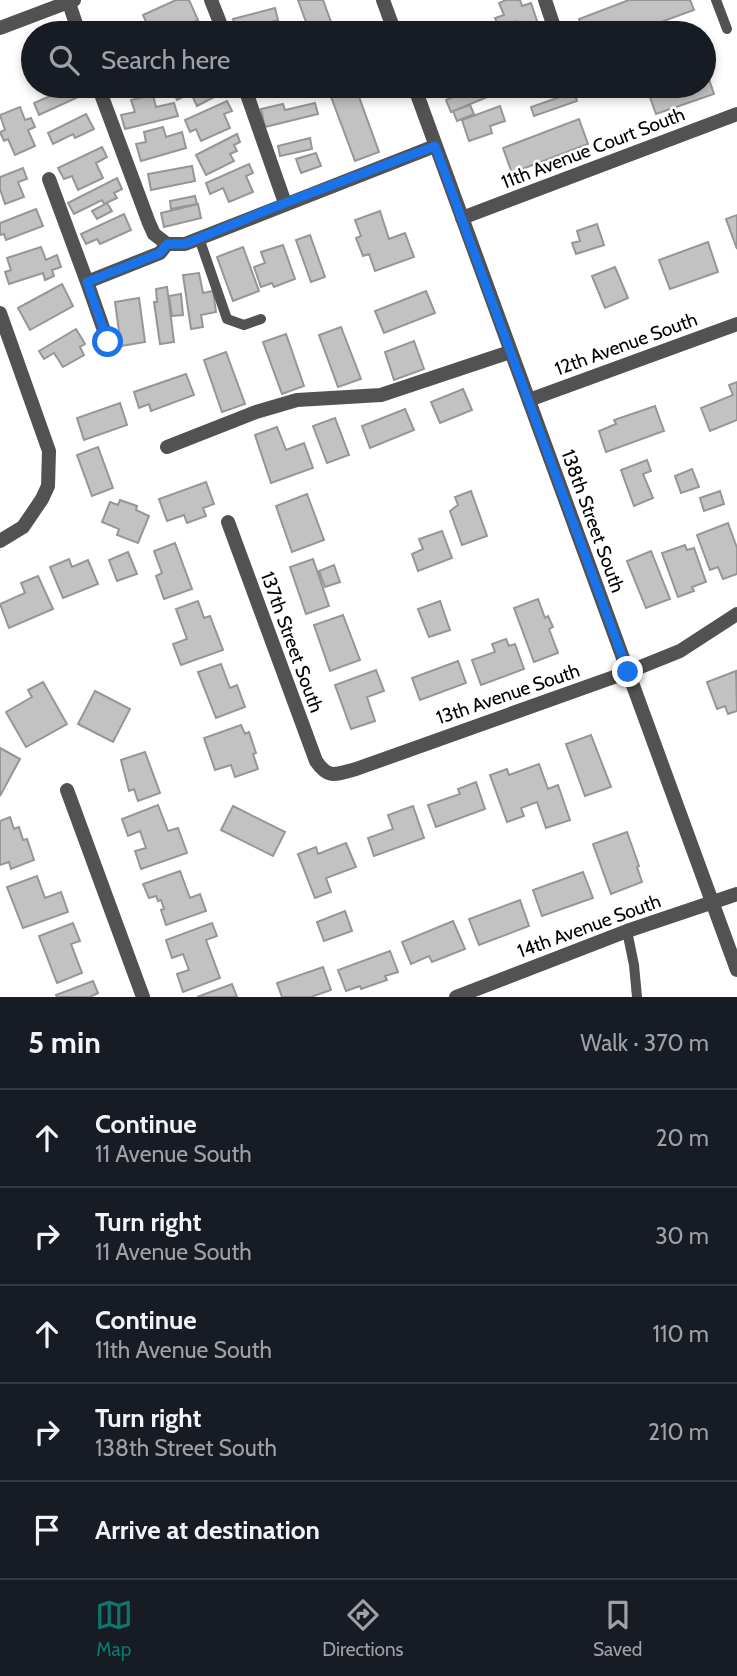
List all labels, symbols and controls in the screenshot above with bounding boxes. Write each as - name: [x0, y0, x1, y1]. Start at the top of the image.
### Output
- search box: [21, 21, 716, 98]
- icon: search: [45, 41, 83, 79]
- text: Search here: [101, 44, 230, 76]
- street label: 11th Avenue Court South: [498, 102, 688, 194]
- street label: 12th Avenue South: [552, 308, 700, 380]
- route start: [92, 326, 123, 357]
- street label: 138th Street South: [556, 446, 630, 596]
- street label: 137th Street South: [256, 568, 328, 716]
- route end: [612, 656, 643, 687]
- street label: 13th Avenue South: [433, 659, 583, 729]
- street label: 14th Avenue South: [514, 889, 664, 963]
- text: 5 min: [28, 1024, 101, 1061]
- text: Walk · 370 m: [580, 1029, 709, 1057]
- text: Continue: [95, 1108, 197, 1140]
- icon: ahead: [28, 1119, 66, 1157]
- text: 20 m: [656, 1124, 709, 1152]
- text: 11 Avenue South: [95, 1140, 252, 1168]
- text: Turn right: [95, 1206, 201, 1238]
- icon: right: [28, 1217, 66, 1255]
- text: 30 m: [655, 1222, 709, 1250]
- text: 11 Avenue South: [95, 1238, 252, 1266]
- text: Continue: [95, 1304, 197, 1336]
- icon: ahead: [28, 1315, 66, 1353]
- text: 110 m: [653, 1320, 709, 1348]
- text: 11th Avenue South: [95, 1336, 272, 1364]
- text: Turn right: [95, 1402, 201, 1434]
- icon: right: [28, 1413, 66, 1451]
- text: 210 m: [648, 1418, 709, 1446]
- text: 138th Street South: [95, 1434, 277, 1462]
- icon: arrive: [28, 1511, 66, 1549]
- text: Arrive at destination: [95, 1514, 320, 1546]
- tab: Map: [95, 1596, 133, 1661]
- tab: Directions: [322, 1596, 403, 1661]
- tab: Saved: [593, 1596, 642, 1661]

